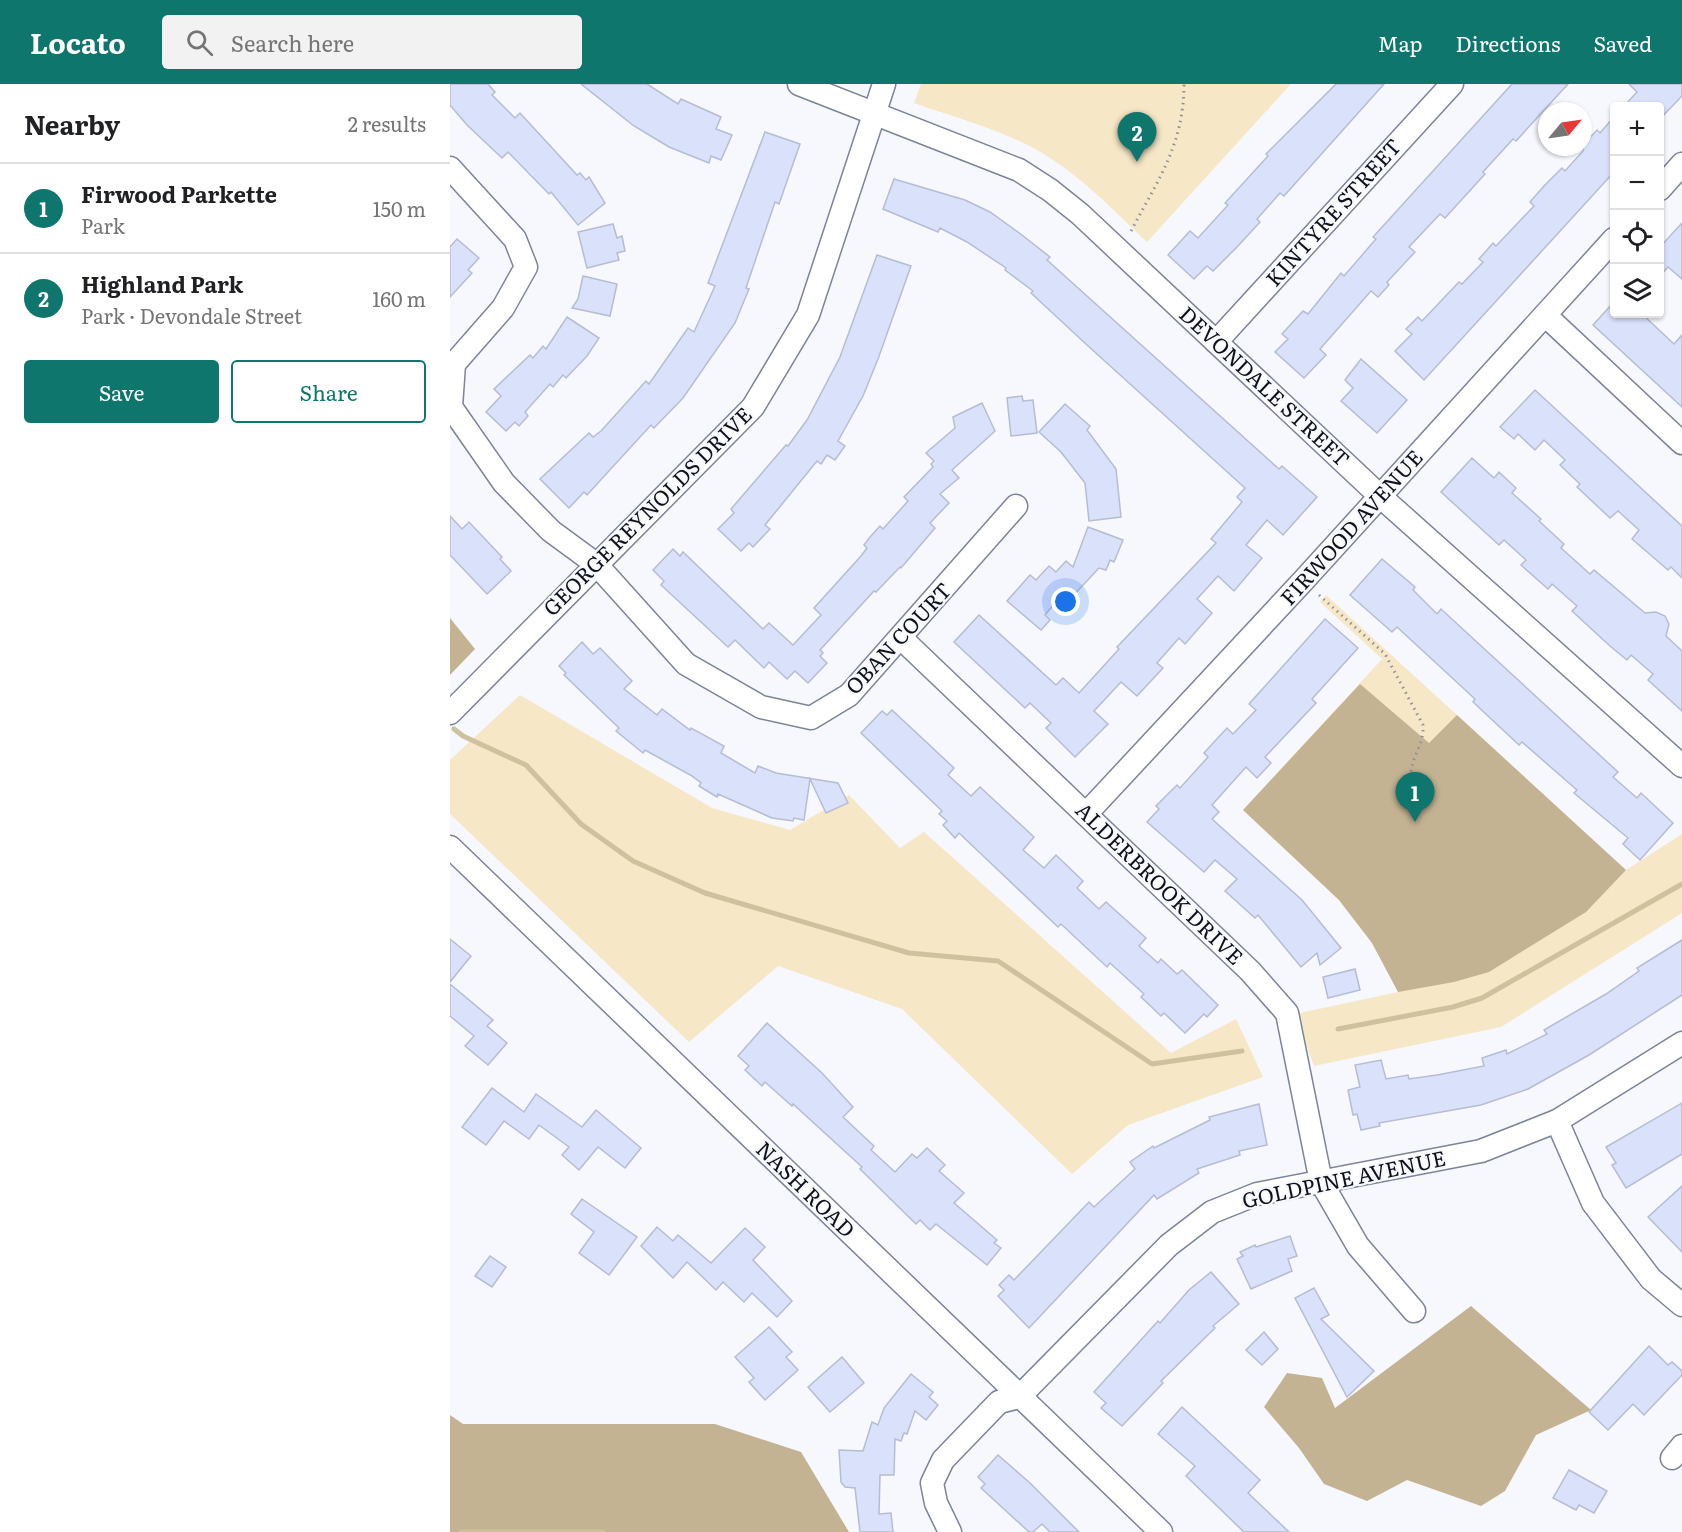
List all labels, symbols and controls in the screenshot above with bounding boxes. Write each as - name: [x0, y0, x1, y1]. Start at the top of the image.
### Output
- search box: [162, 15, 582, 69]
- text: Locato: [30, 21, 126, 63]
- icon: search: [183, 26, 216, 59]
- text: Search here: [231, 26, 354, 59]
- text: Map: [1378, 27, 1423, 58]
- text: Directions: [1456, 27, 1561, 58]
- text: Saved: [1594, 27, 1652, 58]
- north arrow: [1538, 102, 1592, 156]
- map controls: [1610, 102, 1664, 318]
- button: +: [1610, 102, 1664, 156]
- text: Nearby: [24, 104, 120, 143]
- text: 2 results: [348, 108, 426, 138]
- pin: 2: [1118, 112, 1156, 162]
- street label: KINTYRE STREET: [1257, 130, 1407, 292]
- button: −: [1610, 156, 1664, 210]
- text: Firwood Parkette: [81, 177, 277, 210]
- text: 1: [39, 193, 48, 223]
- text: 150 m: [373, 193, 426, 223]
- text: Park: [81, 210, 125, 240]
- button: locate: [1610, 210, 1664, 264]
- button: layers: [1610, 264, 1664, 318]
- text: Highland Park: [81, 267, 243, 300]
- text: 2: [38, 283, 49, 313]
- text: 160 m: [372, 283, 426, 313]
- street label: DEVONDALE STREET: [1173, 298, 1358, 473]
- text: Park · Devondale Street: [81, 300, 302, 330]
- button: Save: [24, 360, 219, 423]
- button: Share: [231, 360, 426, 423]
- street label: GEORGE REYNOLDS DRIVE: [535, 399, 758, 622]
- street label: FIRWOOD AVENUE: [1272, 442, 1429, 611]
- street label: OBAN COURT: [837, 574, 957, 700]
- your location: [1051, 587, 1080, 616]
- pin: 1: [1396, 772, 1434, 822]
- street label: ALDERBROOK DRIVE: [1070, 794, 1252, 971]
- street label: NASH ROAD: [750, 1133, 863, 1244]
- street label: GOLDPINE AVENUE: [1239, 1141, 1448, 1214]

